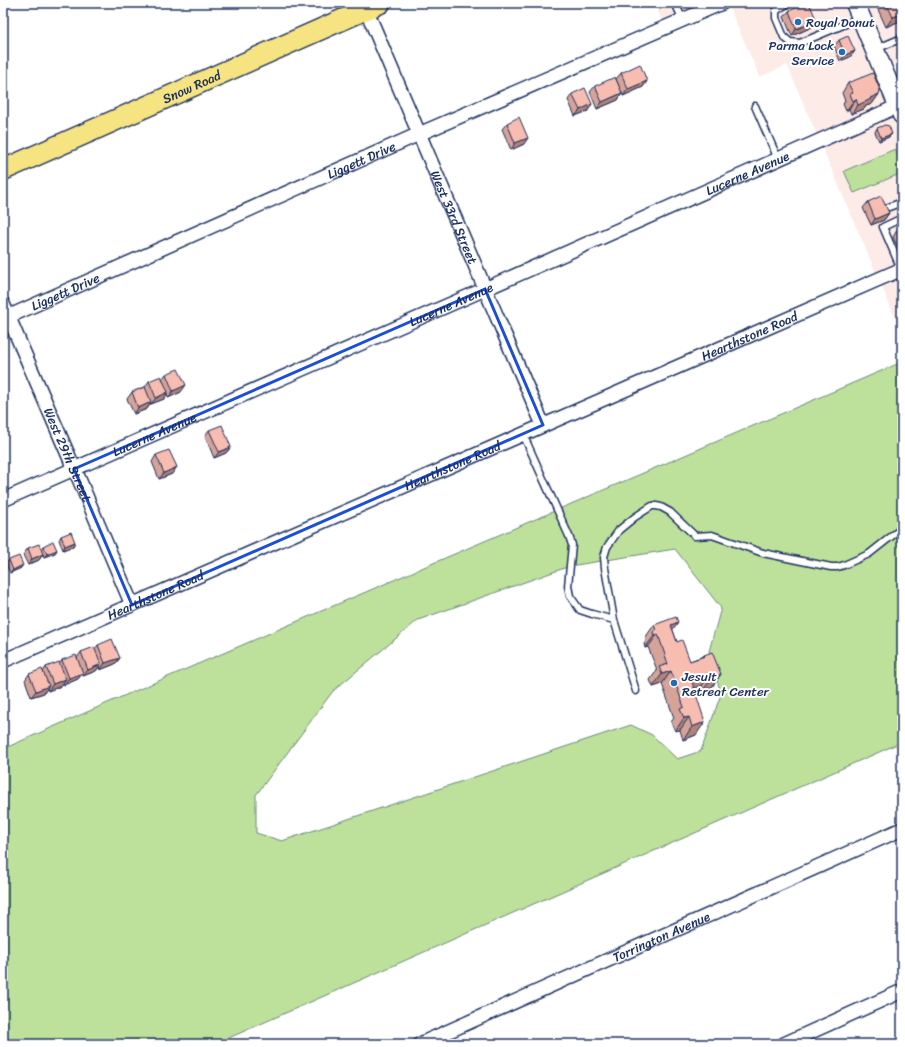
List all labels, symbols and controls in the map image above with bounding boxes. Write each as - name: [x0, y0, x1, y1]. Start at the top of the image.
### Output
- place label: Royal Donut: [806, 11, 875, 34]
- marker: Royal Donut: [793, 17, 803, 27]
- place label: Parma Lock Service: [769, 34, 834, 72]
- marker: Parma Lock Service: [837, 47, 847, 57]
- street label: Snow Road: [158, 63, 225, 110]
- street label: Liggett Drive: [323, 134, 400, 185]
- street label: Lucerne Avenue: [702, 144, 793, 202]
- street label: West 33rd Street: [424, 166, 485, 268]
- street label: Liggett Drive: [27, 266, 103, 317]
- street label: Lucerne Avenue: [405, 275, 497, 332]
- street label: Hearthstone Road: [697, 304, 802, 367]
- street label: West 29th Street: [37, 404, 99, 506]
- street label: Lucerne Avenue: [108, 405, 200, 462]
- street label: Hearthstone Road: [400, 433, 505, 496]
- street label: Hearthstone Road: [103, 563, 208, 626]
- place label: Jesuit Retreat Center: [681, 665, 770, 703]
- marker: Jesuit Retreat Center: [669, 678, 679, 688]
- street label: Torrington Avenue: [609, 905, 714, 968]

